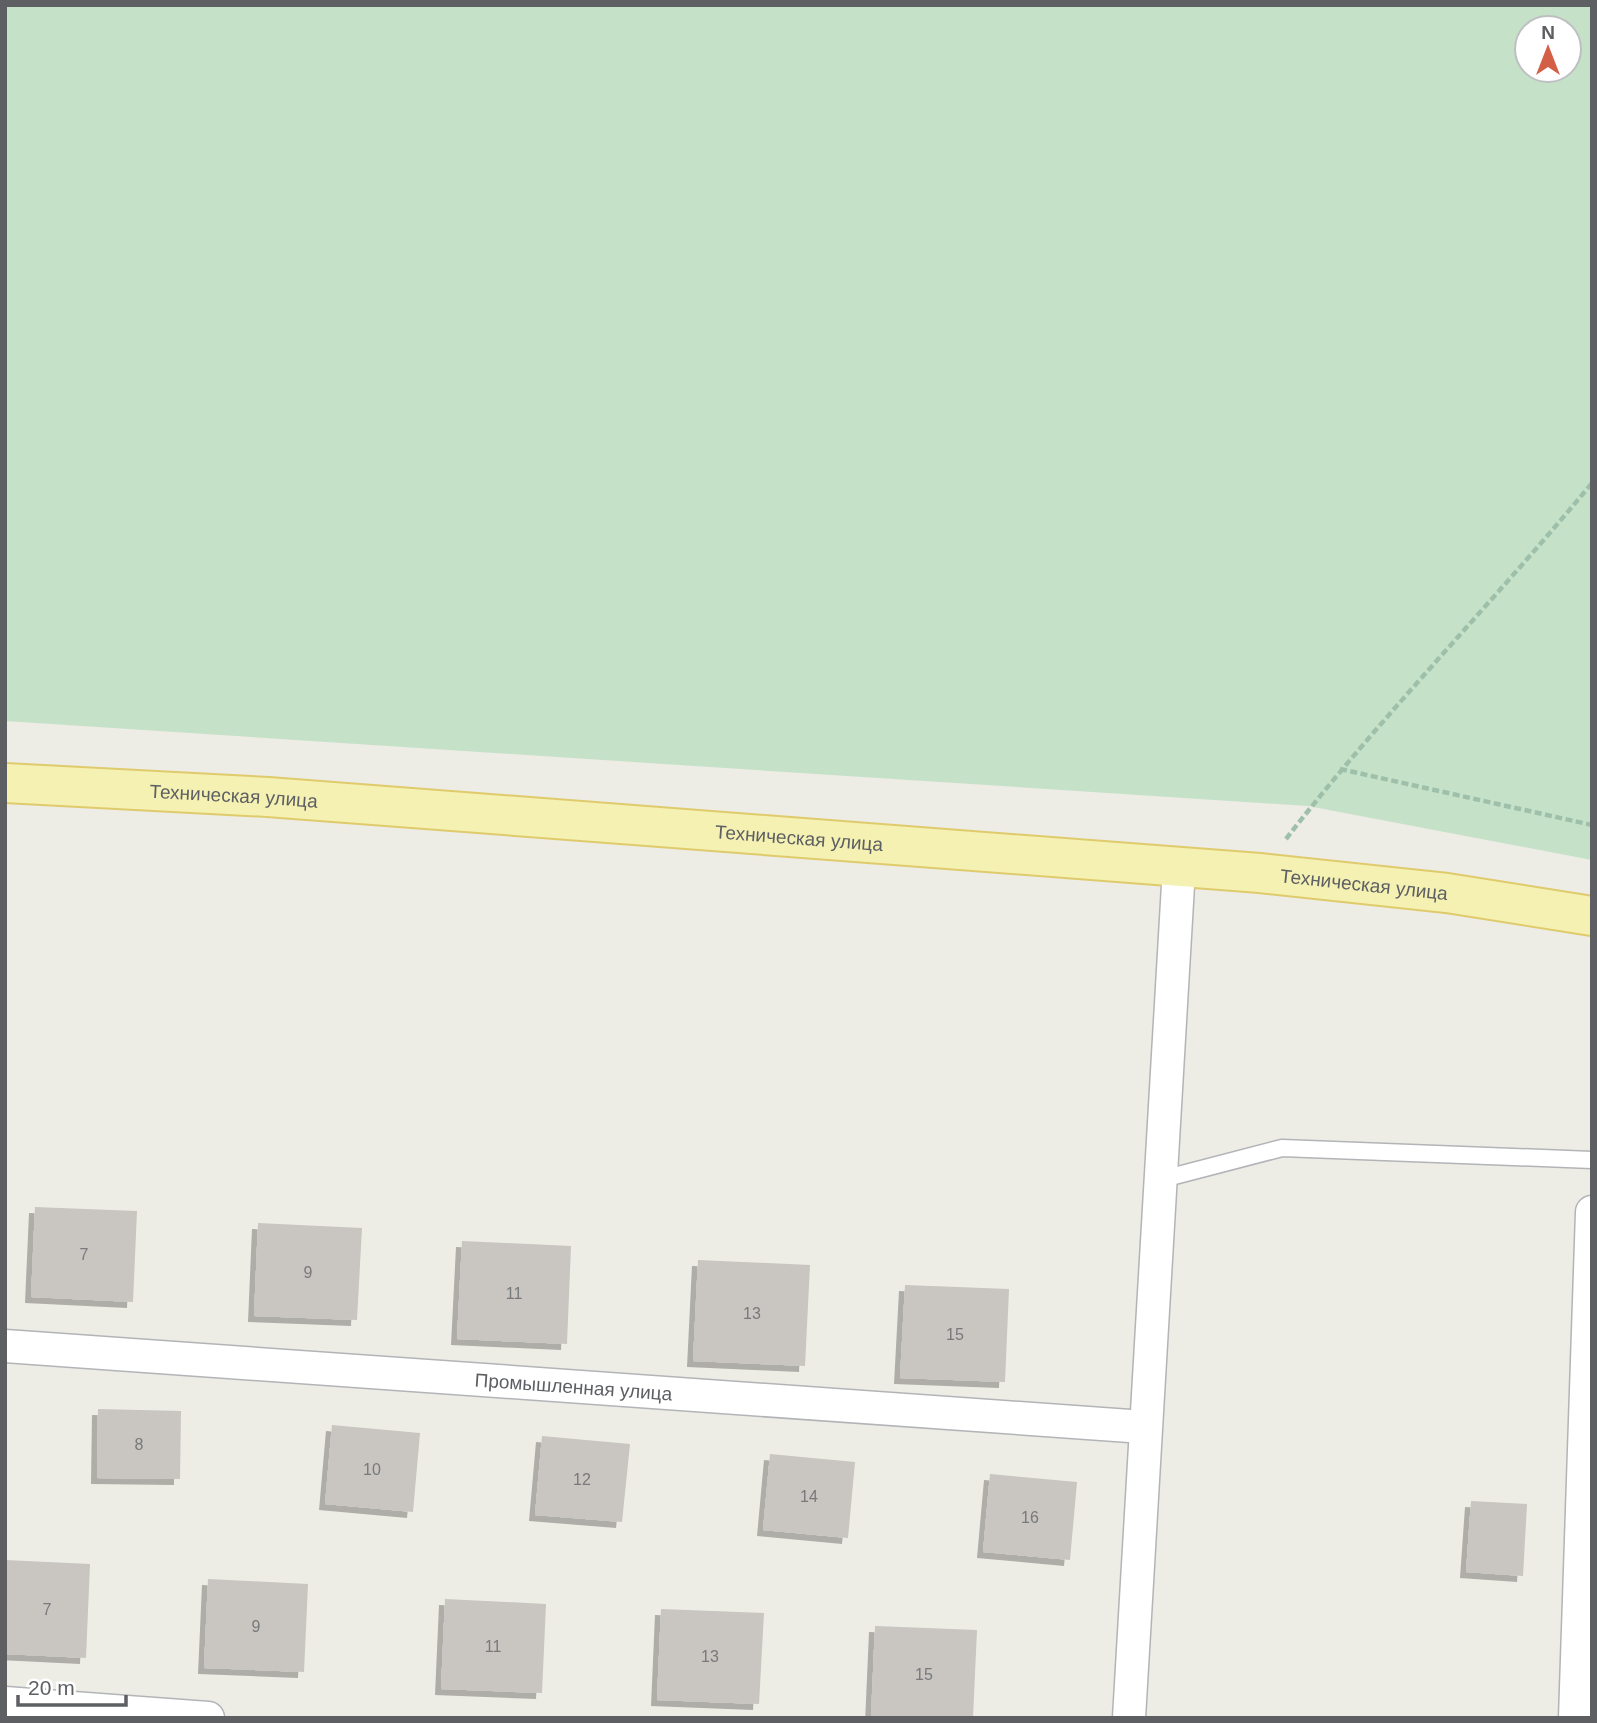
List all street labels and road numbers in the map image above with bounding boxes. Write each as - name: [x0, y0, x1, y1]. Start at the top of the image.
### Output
- street label: Техническая улица: [149, 780, 319, 811]
- street label: Техническая улица: [714, 821, 884, 855]
- street label: Техническая улица: [1279, 865, 1449, 904]
- street label: Промышленная улица: [474, 1369, 673, 1404]

